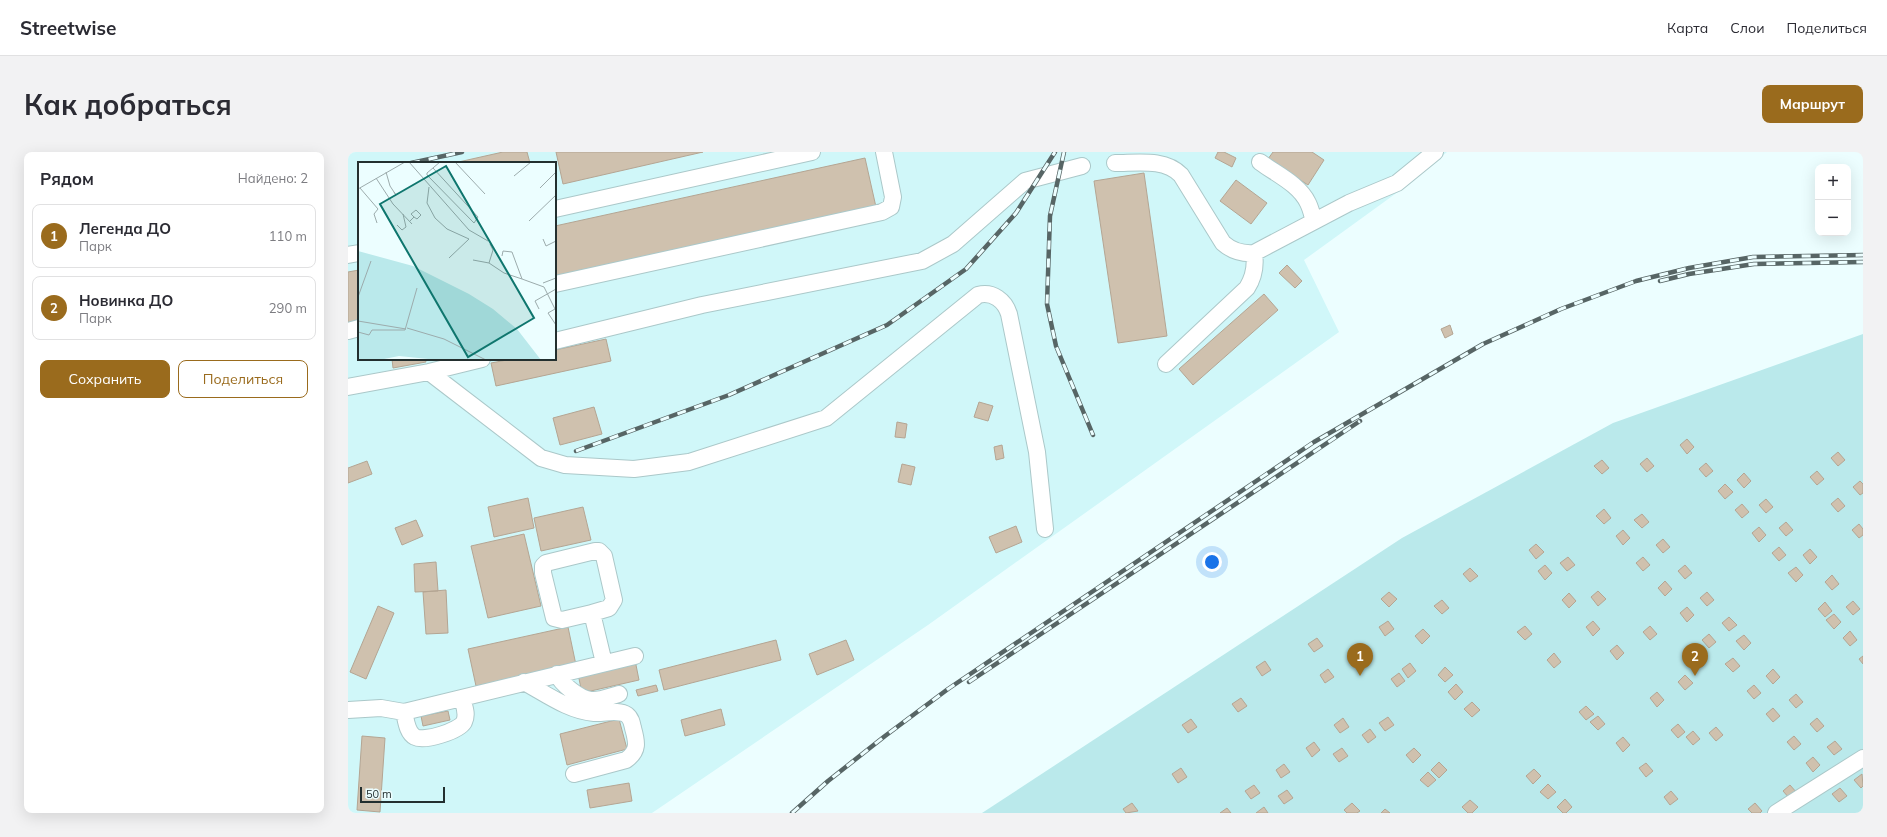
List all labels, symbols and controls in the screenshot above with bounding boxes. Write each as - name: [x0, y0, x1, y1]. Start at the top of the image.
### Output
- text: Streetwise: [20, 16, 116, 40]
- text: Карта: [1667, 19, 1708, 37]
- text: Слои: [1730, 19, 1765, 37]
- text: Поделиться: [1787, 19, 1867, 37]
- button: Маршрут: [1762, 85, 1863, 123]
- text: Как добраться: [24, 87, 232, 122]
- inset map: [358, 162, 556, 360]
- map controls: [1815, 164, 1851, 236]
- button: +: [1815, 164, 1851, 200]
- text: Рядом: [40, 168, 94, 189]
- text: Найдено: 2: [238, 170, 308, 186]
- button: −: [1815, 200, 1851, 236]
- text: Легенда ДО: [79, 219, 171, 238]
- text: 1: [50, 228, 58, 244]
- text: 110 m: [269, 228, 307, 244]
- text: Парк: [79, 238, 112, 254]
- text: Новинка ДО: [79, 291, 173, 310]
- text: 2: [50, 300, 58, 316]
- text: 290 m: [269, 300, 307, 316]
- text: Парк: [79, 310, 112, 326]
- button: Сохранить: [40, 360, 170, 398]
- button: Поделиться: [178, 360, 308, 398]
- your location: [1202, 552, 1222, 572]
- pin: 1: [1347, 643, 1373, 676]
- pin: 2: [1682, 643, 1708, 676]
- scale bar: [360, 785, 445, 804]
- text: 50 m: [366, 787, 392, 801]

